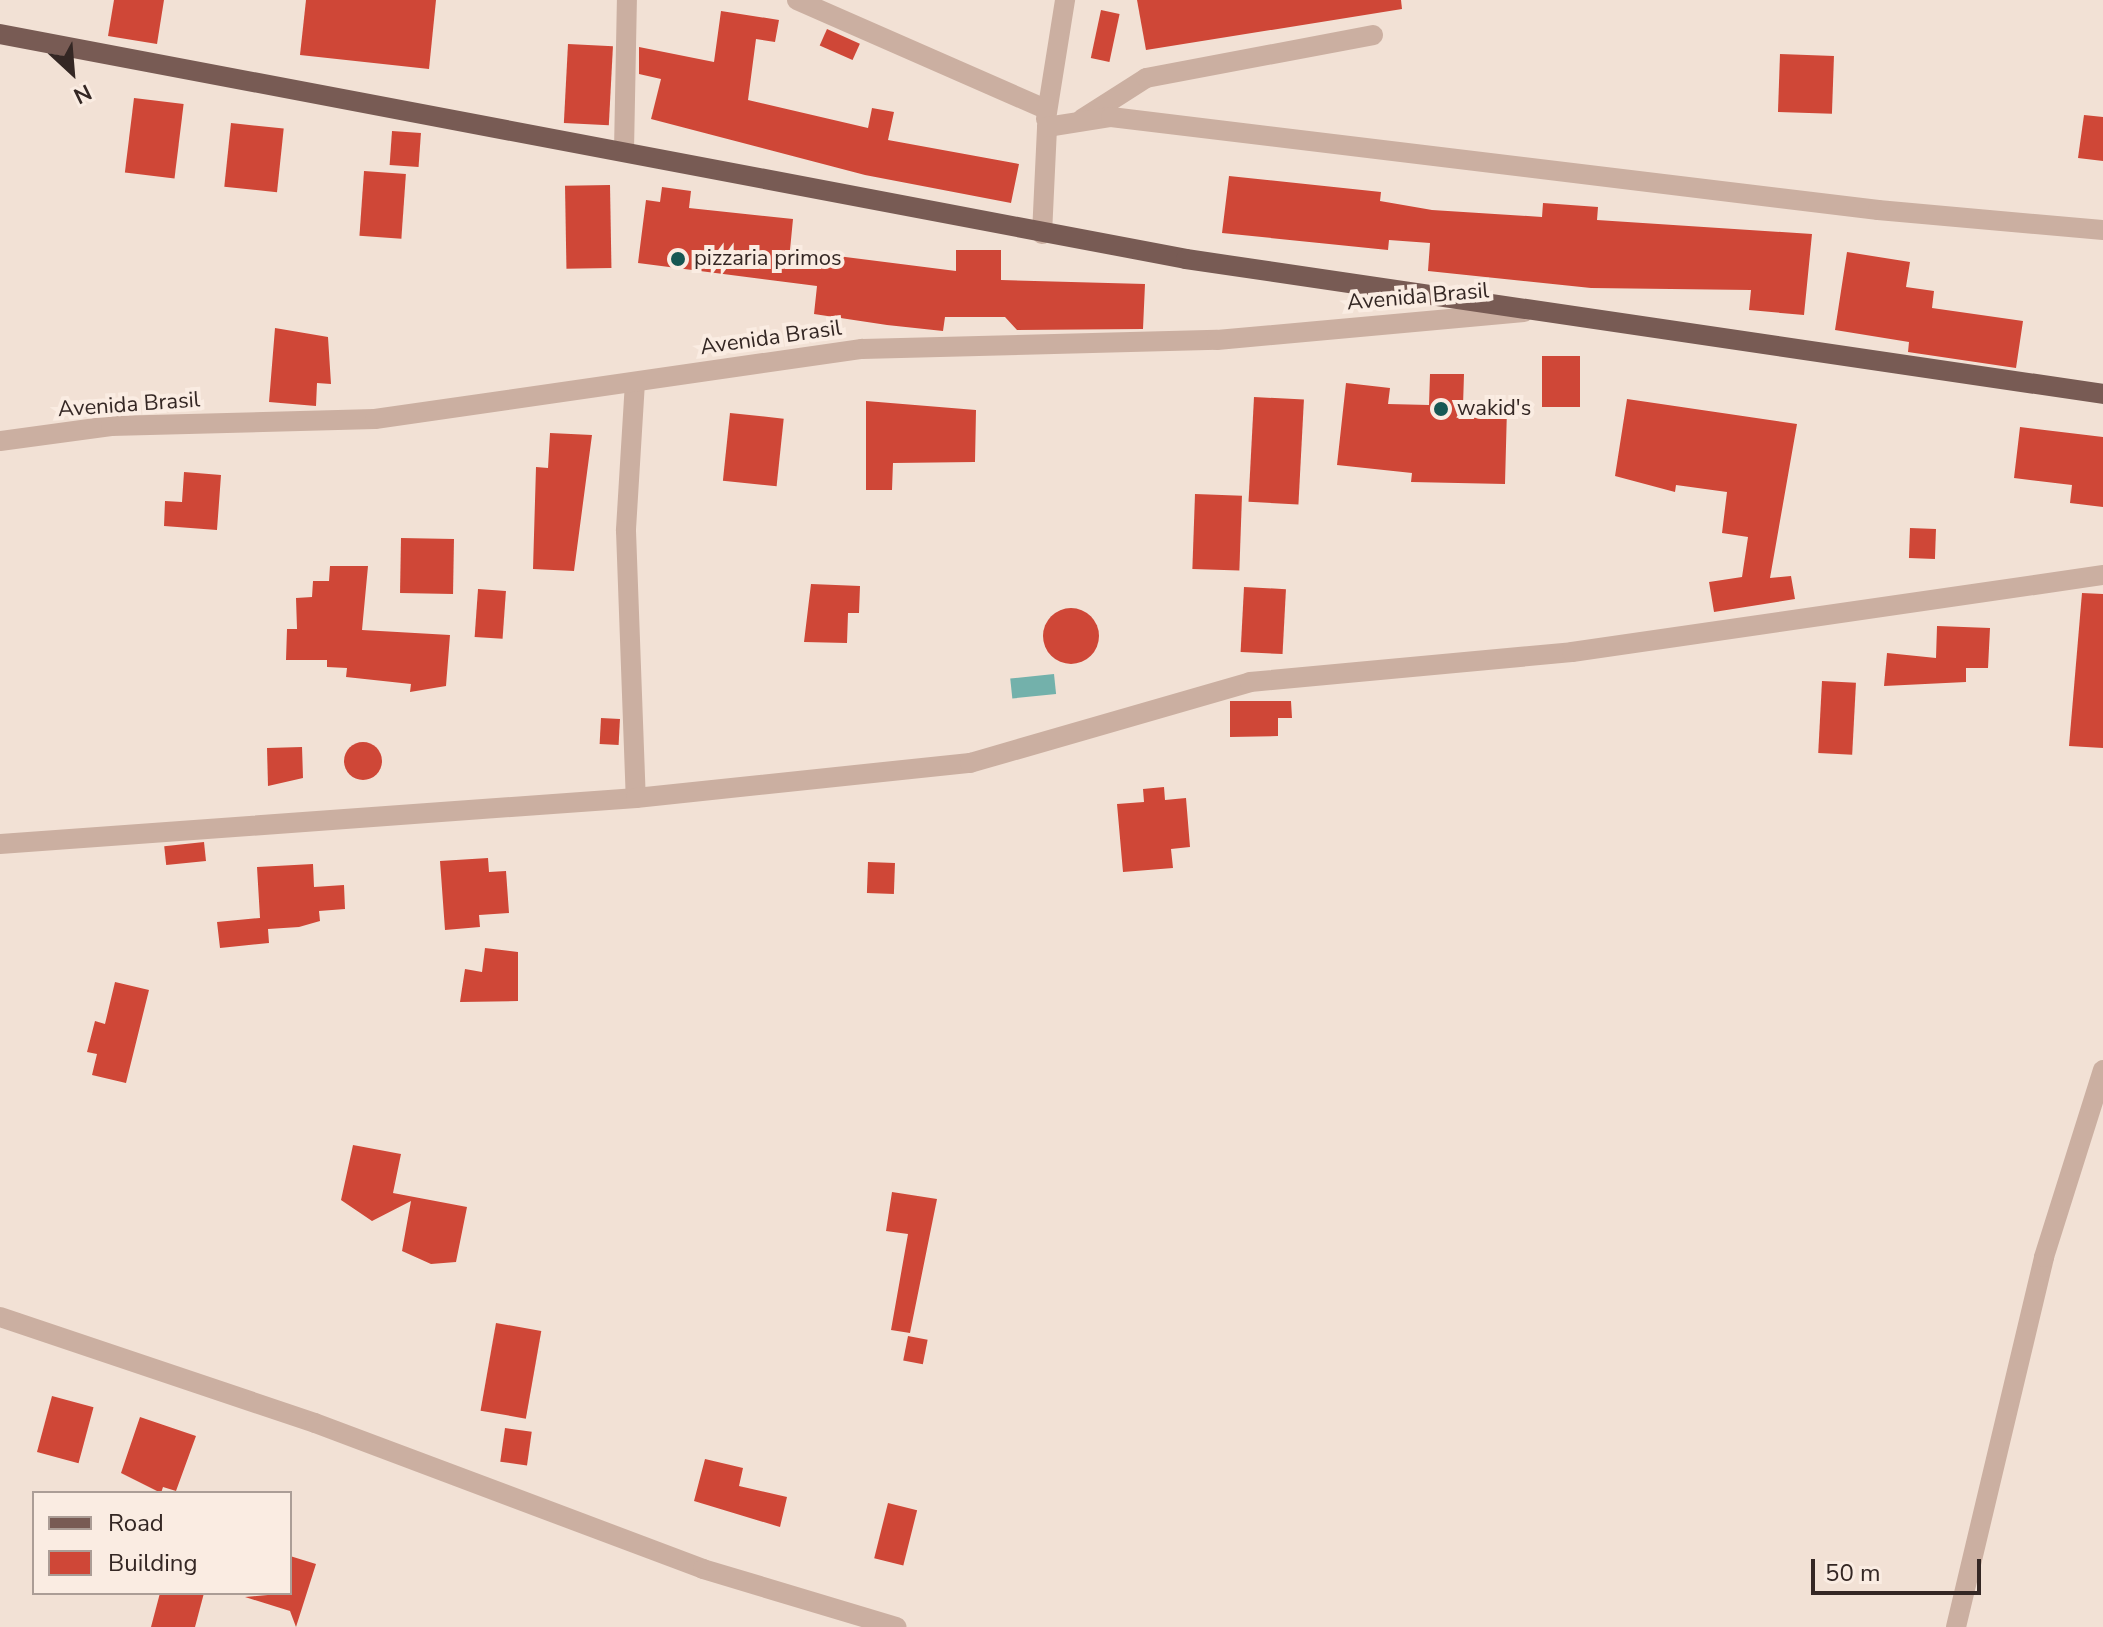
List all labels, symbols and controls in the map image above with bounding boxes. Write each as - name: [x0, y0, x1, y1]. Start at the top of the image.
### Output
- north arrow: [32, 32, 112, 112]
- text: N: [69, 76, 96, 111]
- place label: pizzaria primos: [694, 246, 842, 272]
- marker: pizzaria primos: [669, 250, 687, 268]
- street label: Avenida Brasil: [1346, 278, 1490, 316]
- street label: Avenida Brasil: [699, 315, 843, 361]
- street label: Avenida Brasil: [57, 387, 201, 423]
- place label: wakid's: [1457, 396, 1531, 422]
- marker: wakid's: [1432, 400, 1450, 418]
- legend: [32, 1491, 292, 1595]
- text: Road: [108, 1507, 164, 1539]
- scale bar: [1815, 1543, 1985, 1593]
- text: Building: [108, 1547, 198, 1579]
- text: 50 m: [1825, 1557, 1881, 1589]

